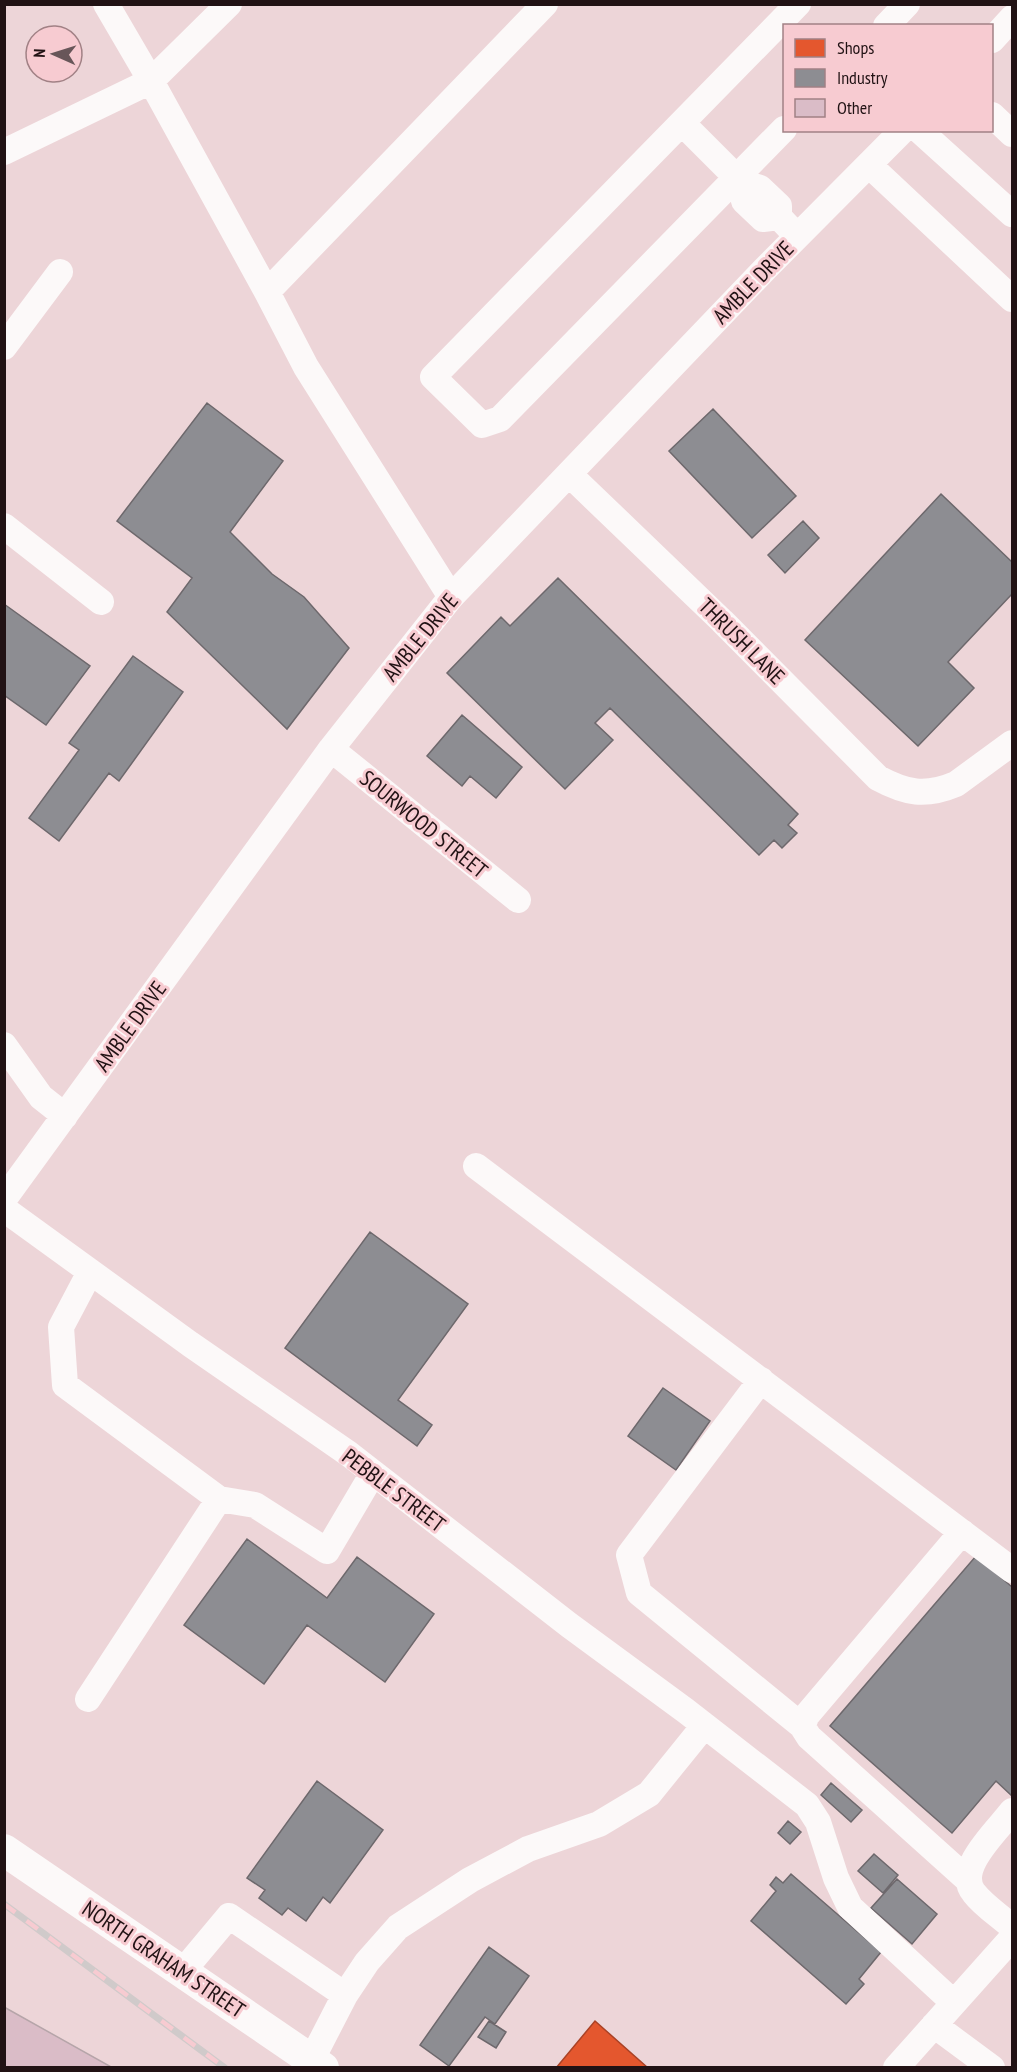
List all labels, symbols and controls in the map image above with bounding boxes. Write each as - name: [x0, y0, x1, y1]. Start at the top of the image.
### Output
- north arrow: [24, 24, 84, 84]
- legend: [783, 24, 993, 132]
- text: Shops: [837, 36, 874, 59]
- text: N: [29, 48, 49, 58]
- text: Industry: [837, 66, 888, 89]
- text: Other: [837, 96, 872, 119]
- street label: AMBLE DRIVE: [707, 235, 799, 329]
- street label: AMBLE DRIVE: [376, 587, 464, 687]
- street label: THRUSH LANE: [693, 592, 791, 690]
- street label: SOURWOOD STREET: [355, 764, 494, 884]
- street label: AMBLE DRIVE: [88, 975, 172, 1077]
- street label: PEBBLE STREET: [337, 1442, 451, 1538]
- street label: NORTH GRAHAM STREET: [77, 1894, 251, 2024]

